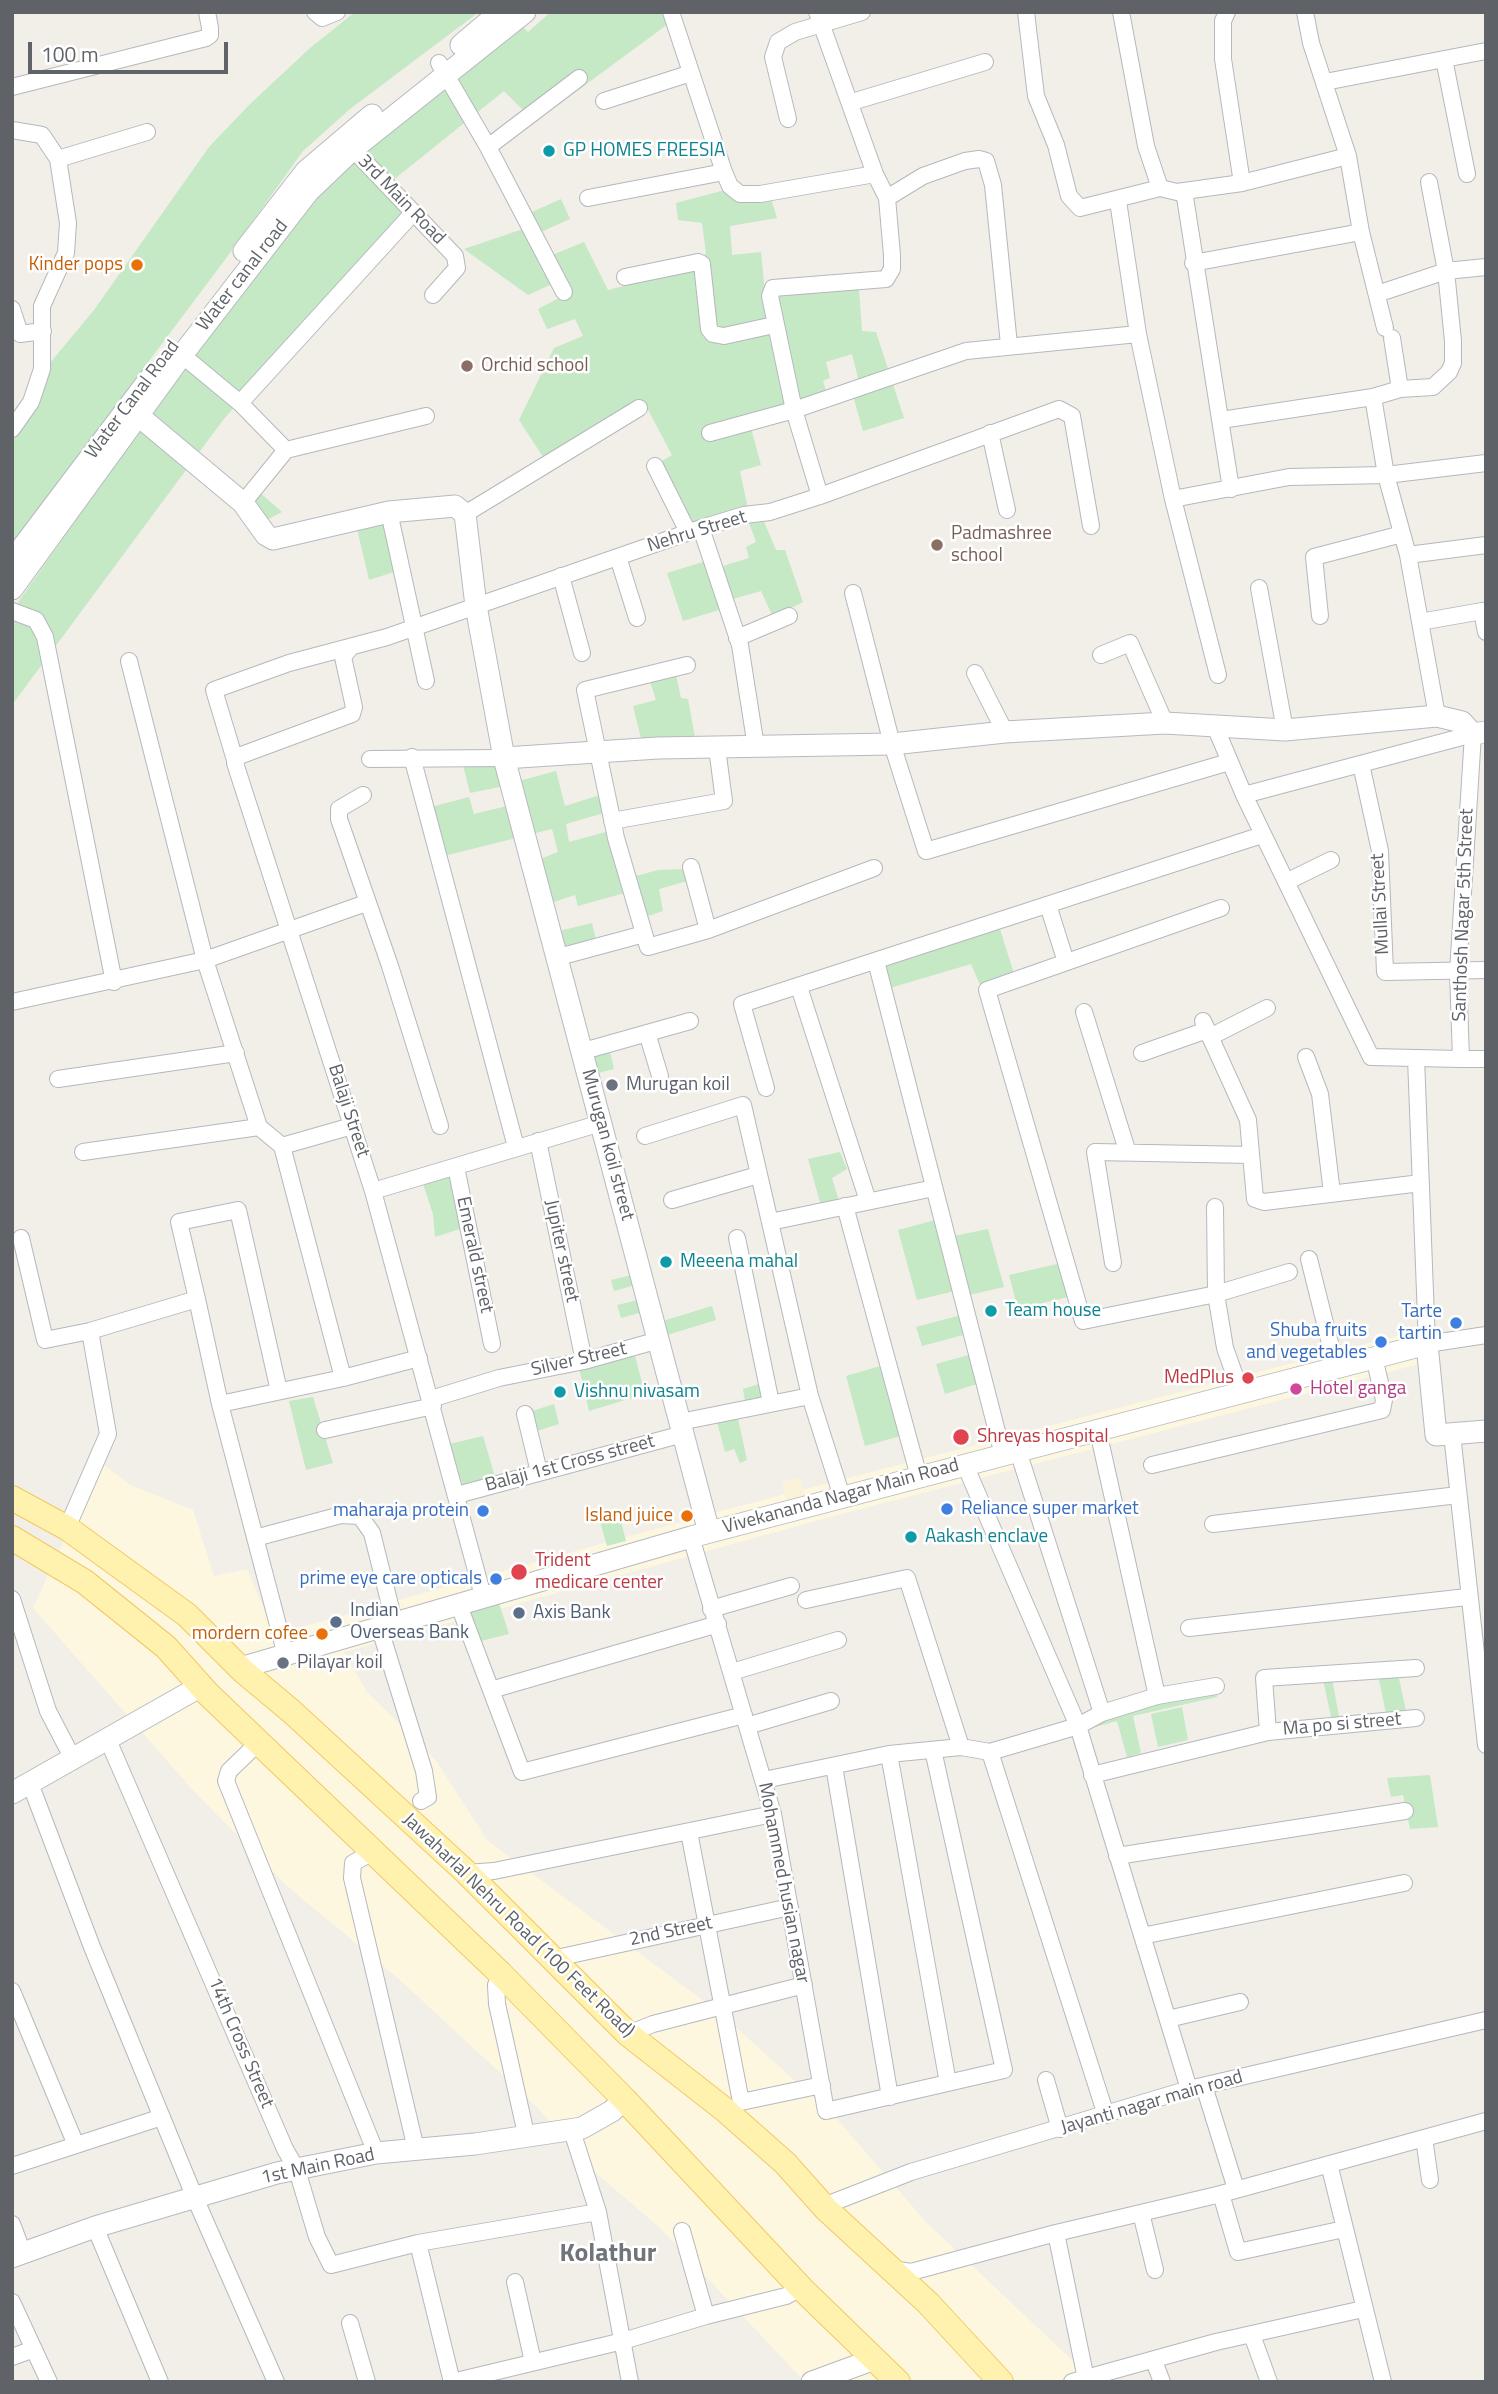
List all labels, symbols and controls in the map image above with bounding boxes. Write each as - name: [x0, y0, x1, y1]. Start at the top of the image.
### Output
- scale bar: [32, 28, 231, 72]
- text: 100 m: [41, 38, 98, 70]
- place label: GP HOMES FREESIA: [563, 140, 725, 162]
- marker: GP HOMES FREESIA: [541, 143, 557, 159]
- street label: 3rd Main Road: [352, 150, 450, 250]
- street label: Water canal road: [192, 216, 294, 336]
- place label: Kinder pops: [29, 254, 123, 276]
- marker: Kinder pops: [129, 257, 145, 273]
- street label: Water Canal Road: [81, 336, 185, 464]
- place label: Orchid school: [481, 355, 589, 377]
- marker: Orchid school: [459, 358, 475, 374]
- street label: Nehru Street: [645, 506, 749, 558]
- place label: Padmashree school: [951, 523, 1052, 567]
- marker: Padmashree school: [929, 537, 945, 553]
- street label: Santhosh Nagar 5th Street: [1449, 808, 1479, 1022]
- street label: Mullai Street: [1367, 853, 1395, 955]
- street label: Balaji Street: [322, 1062, 374, 1160]
- street label: Murugan koil street: [576, 1067, 638, 1223]
- place label: Murugan koil: [626, 1074, 730, 1096]
- marker: Murugan koil: [604, 1077, 620, 1093]
- street label: Emerald street: [451, 1195, 497, 1315]
- street label: Jupiter street: [539, 1198, 583, 1304]
- place label: Meeena mahal: [680, 1251, 798, 1273]
- marker: Meeena mahal: [658, 1254, 674, 1270]
- place label: Team house: [1005, 1300, 1101, 1322]
- place label: Tarte tartin: [1398, 1301, 1442, 1345]
- marker: Team house: [983, 1303, 999, 1319]
- marker: Tarte tartin: [1448, 1315, 1464, 1331]
- place label: Shuba fruits and vegetables: [1246, 1320, 1367, 1364]
- marker: Shuba fruits and vegetables: [1373, 1334, 1389, 1350]
- street label: Silver Street: [529, 1338, 629, 1382]
- place label: MedPlus: [1164, 1367, 1234, 1389]
- marker: MedPlus: [1240, 1370, 1256, 1386]
- place label: Hotel ganga: [1310, 1378, 1406, 1400]
- place label: Vishnu nivasam: [574, 1381, 700, 1403]
- marker: Hotel ganga: [1288, 1381, 1304, 1397]
- marker: Vishnu nivasam: [552, 1384, 568, 1400]
- place label: Shreyas hospital: [977, 1426, 1109, 1448]
- marker: Shreyas hospital: [951, 1427, 971, 1447]
- street label: Balaji 1st Cross street: [483, 1430, 657, 1498]
- street label: Vivekananda Nagar Main Road: [720, 1454, 962, 1540]
- place label: Reliance super market: [961, 1498, 1139, 1520]
- place label: maharaja protein: [333, 1500, 469, 1522]
- marker: Reliance super market: [939, 1501, 955, 1517]
- marker: maharaja protein: [475, 1503, 491, 1519]
- place label: Island juice: [585, 1505, 673, 1527]
- marker: Island juice: [679, 1508, 695, 1524]
- place label: Aakash enclave: [925, 1526, 1048, 1548]
- marker: Aakash enclave: [903, 1529, 919, 1545]
- place label: Trident medicare center: [535, 1550, 663, 1594]
- marker: Trident medicare center: [509, 1562, 529, 1582]
- place label: prime eye care opticals: [300, 1568, 482, 1590]
- marker: prime eye care opticals: [488, 1571, 504, 1587]
- place label: Indian Overseas Bank: [350, 1600, 469, 1644]
- place label: Axis Bank: [533, 1602, 611, 1624]
- marker: Axis Bank: [511, 1605, 527, 1621]
- marker: Indian Overseas Bank: [328, 1614, 344, 1630]
- place label: mordern cofee: [192, 1623, 308, 1645]
- marker: mordern cofee: [314, 1626, 330, 1642]
- place label: Pilayar koil: [297, 1652, 383, 1674]
- marker: Pilayar koil: [275, 1655, 291, 1671]
- street label: Ma po si street: [1282, 1708, 1402, 1742]
- street label: Mohammed husian nagar: [752, 1781, 814, 1985]
- street label: Jawaharlal Nehru Road (100 Feet Road): [397, 1809, 639, 2043]
- street label: 2nd Street: [628, 1912, 714, 1952]
- street label: 14th Cross Street: [202, 1974, 278, 2112]
- street label: Jayanti nagar main road: [1058, 2066, 1246, 2140]
- street label: 1st Main Road: [259, 2144, 377, 2190]
- district label: Kolathur: [559, 2239, 657, 2271]

